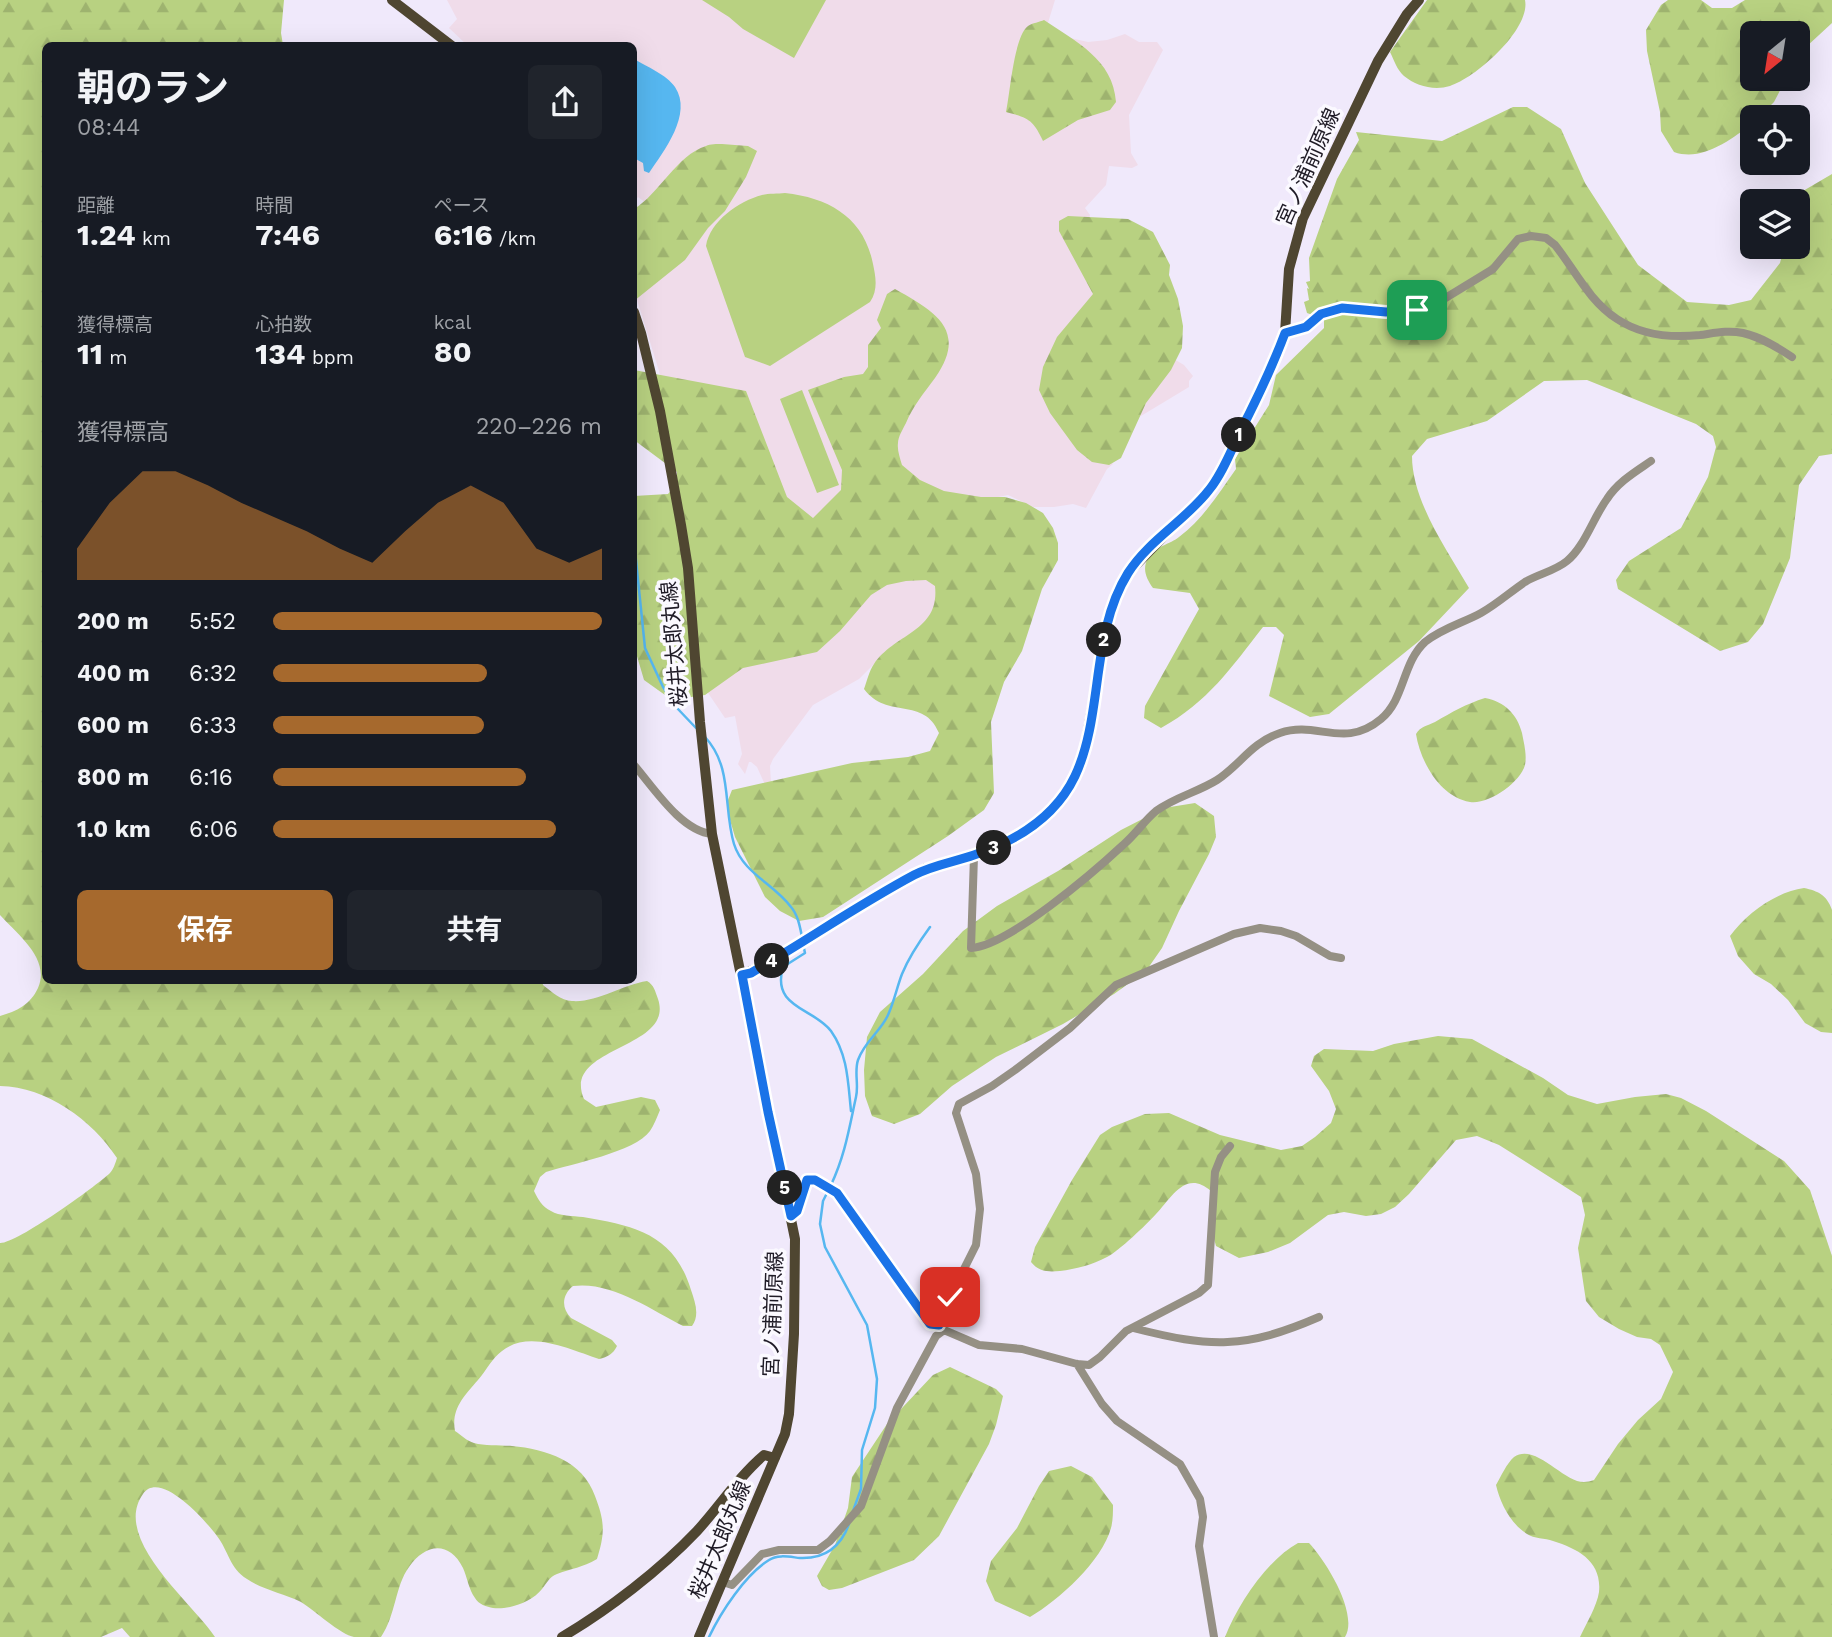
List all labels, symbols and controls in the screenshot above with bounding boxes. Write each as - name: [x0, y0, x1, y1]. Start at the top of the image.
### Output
- north arrow: [1740, 21, 1810, 91]
- map controls: [1740, 21, 1810, 259]
- button: share: [528, 65, 602, 139]
- text: 朝のラン: [77, 66, 229, 110]
- street label: 宮ノ浦前原線: [1270, 104, 1345, 229]
- button: locate: [1740, 105, 1810, 175]
- text: 08:44: [77, 114, 140, 141]
- button: layers: [1740, 189, 1810, 259]
- text: 距離: [77, 194, 115, 217]
- text: 時間: [255, 194, 293, 217]
- text: ペース: [434, 194, 490, 217]
- text: 1.24: [77, 217, 136, 252]
- text: 7:46: [255, 217, 320, 252]
- text: 6:16: [434, 217, 493, 252]
- text: km: [136, 227, 171, 250]
- text: /km: [493, 227, 536, 250]
- pin: [1387, 280, 1447, 340]
- icon: arrive: [1398, 291, 1436, 329]
- text: kcal: [434, 311, 471, 334]
- text: 獲得標高: [77, 313, 153, 336]
- text: 心拍数: [255, 313, 312, 336]
- text: 80: [434, 334, 472, 369]
- text: 11: [77, 336, 103, 371]
- text: 134: [255, 336, 305, 371]
- text: m: [103, 346, 127, 369]
- text: bpm: [305, 346, 354, 369]
- text: 220–226 m: [476, 413, 602, 440]
- pin: 1: [1222, 418, 1256, 452]
- text: 獲得標高: [77, 419, 169, 446]
- text: 1: [1234, 423, 1243, 446]
- street label: 桜井太郎丸線: [656, 580, 691, 708]
- text: 200 m: [77, 608, 149, 635]
- text: 5:52: [189, 608, 236, 635]
- pin: 2: [1086, 622, 1122, 658]
- text: 2: [1098, 628, 1109, 651]
- text: 400 m: [77, 660, 150, 687]
- text: 6:32: [189, 660, 237, 687]
- text: 600 m: [77, 712, 149, 739]
- text: 6:33: [189, 712, 237, 739]
- text: 800 m: [77, 764, 149, 791]
- text: 6:16: [189, 764, 233, 791]
- text: 1.0 km: [77, 816, 151, 843]
- text: 6:06: [189, 816, 238, 843]
- pin: 3: [976, 830, 1012, 866]
- text: 3: [988, 836, 999, 859]
- button: 保存: [77, 890, 333, 970]
- button: 共有: [347, 890, 602, 970]
- pin: 4: [754, 944, 790, 978]
- text: 4: [765, 949, 778, 972]
- pin: 5: [768, 1170, 802, 1206]
- text: 5: [779, 1176, 790, 1199]
- street label: 宮ノ浦前原線: [758, 1251, 787, 1377]
- pin: [920, 1267, 980, 1327]
- icon: check: [931, 1278, 969, 1316]
- street label: 桜井太郎丸線: [683, 1477, 756, 1603]

